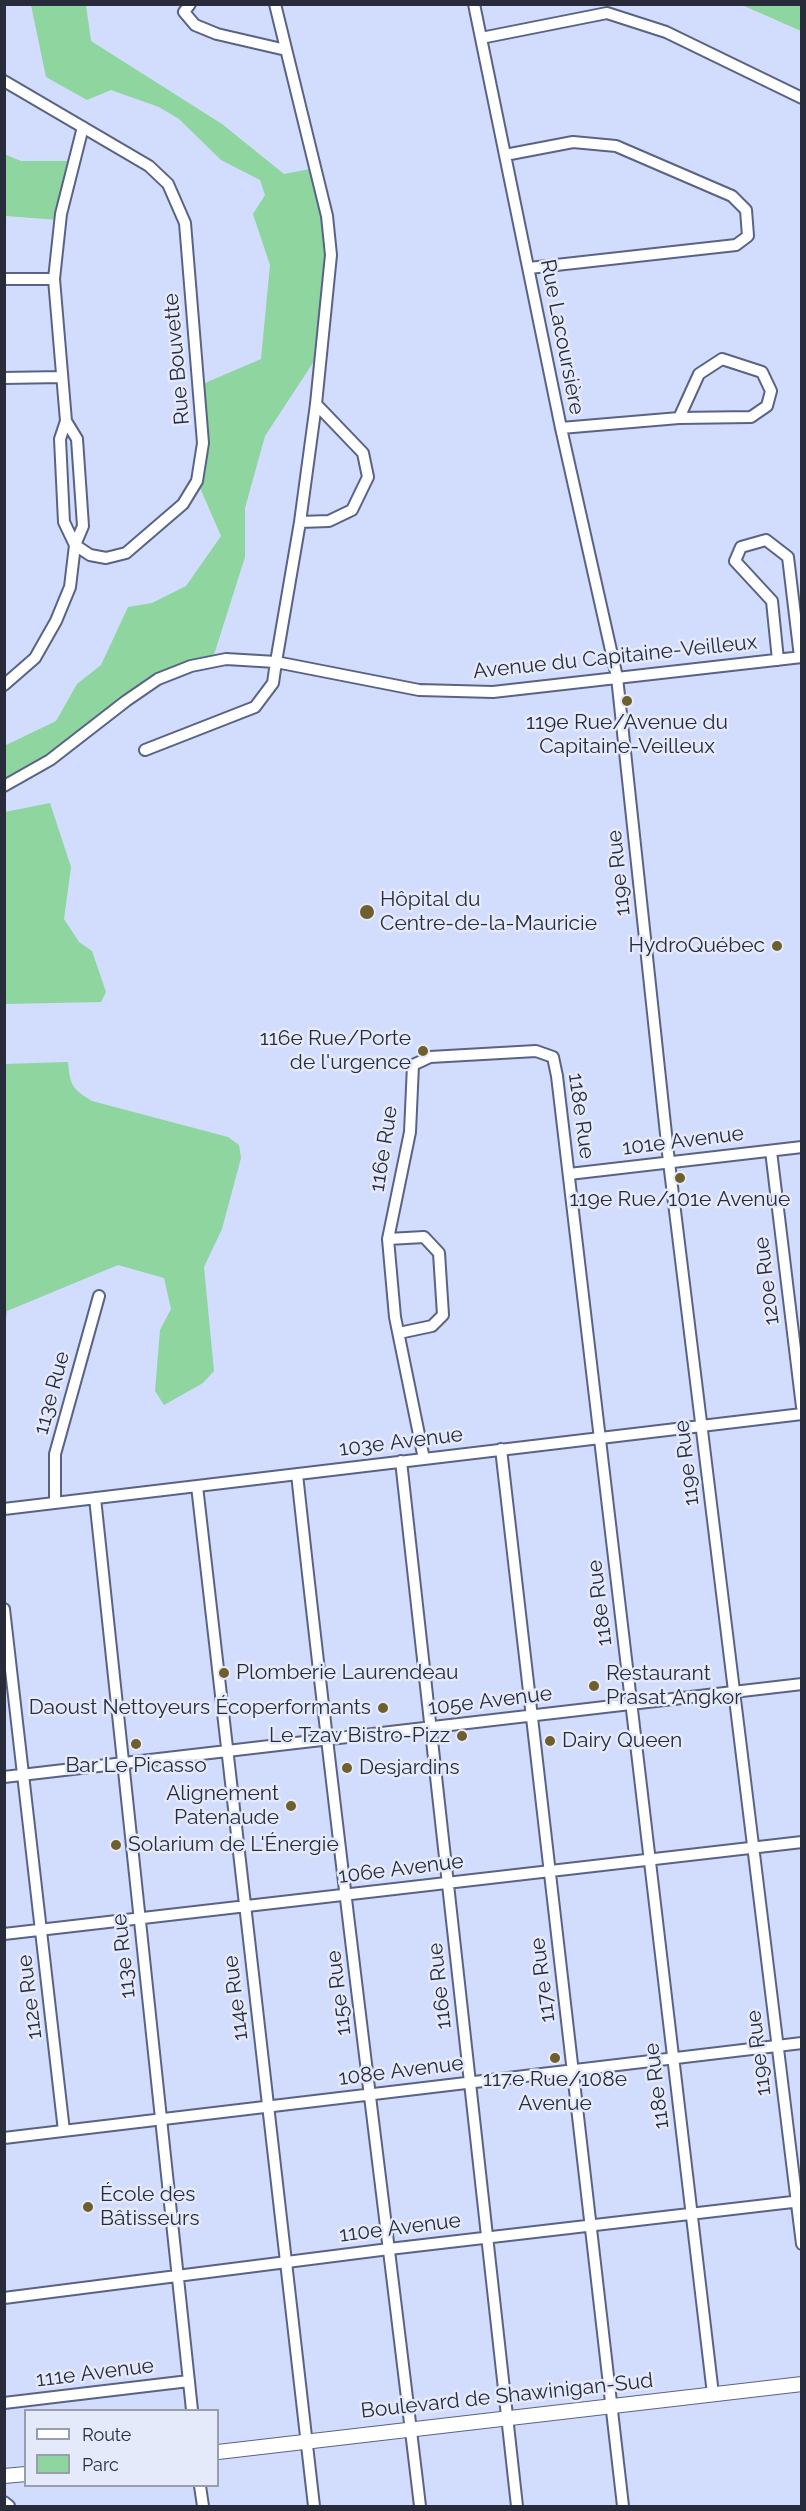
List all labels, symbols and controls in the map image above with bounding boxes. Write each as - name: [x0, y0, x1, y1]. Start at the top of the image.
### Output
- street label: Rue Lacoursière: [535, 257, 589, 417]
- street label: Rue Bouvette: [159, 292, 195, 426]
- street label: Avenue du Capitaine-Veilleux: [472, 630, 758, 684]
- marker: 119e Rue/Avenue du Capitaine-Veilleux: [620, 694, 634, 708]
- place label: 119e Rue/Avenue du Capitaine-Veilleux: [526, 710, 728, 760]
- street label: 119e Rue: [602, 829, 636, 917]
- place label: Hôpital du Centre-de-la-Mauricie: [380, 887, 597, 937]
- marker: Hôpital du Centre-de-la-Mauricie: [358, 903, 376, 921]
- place label: HydroQuébec: [629, 933, 765, 959]
- marker: HydroQuébec: [770, 939, 784, 953]
- place label: 116e Rue/Porte de l'urgence: [260, 1026, 411, 1076]
- marker: 116e Rue/Porte de l'urgence: [416, 1044, 430, 1058]
- street label: 118e Rue: [563, 1071, 599, 1161]
- street label: 116e Rue: [365, 1104, 403, 1194]
- street label: 101e Avenue: [621, 1121, 745, 1161]
- marker: 119e Rue/101e Avenue: [673, 1171, 687, 1185]
- place label: 119e Rue/101e Avenue: [570, 1187, 790, 1213]
- street label: 120e Rue: [749, 1235, 785, 1327]
- street label: 113e Rue: [29, 1349, 75, 1437]
- street label: 119e Rue: [669, 1419, 705, 1507]
- street label: 103e Avenue: [338, 1422, 464, 1462]
- street label: 118e Rue: [582, 1559, 618, 1647]
- place label: Plomberie Laurendeau: [236, 1660, 459, 1686]
- place label: Restaurant Prasat Angkor: [606, 1661, 742, 1711]
- marker: Plomberie Laurendeau: [217, 1666, 231, 1680]
- marker: Restaurant Prasat Angkor: [587, 1679, 601, 1693]
- street label: 105e Avenue: [427, 1681, 553, 1721]
- place label: Daoust Nettoyeurs Écoperformants: [29, 1695, 371, 1721]
- marker: Daoust Nettoyeurs Écoperformants: [376, 1701, 390, 1715]
- place label: Le Tzav Bistro-Pizz: [269, 1723, 450, 1749]
- place label: Dairy Queen: [562, 1728, 682, 1754]
- marker: Le Tzav Bistro-Pizz: [455, 1729, 469, 1743]
- marker: Dairy Queen: [543, 1734, 557, 1748]
- marker: Bar Le Picasso: [129, 1737, 143, 1751]
- place label: Bar Le Picasso: [65, 1753, 207, 1779]
- place label: Desjardins: [359, 1755, 460, 1781]
- marker: Desjardins: [340, 1761, 354, 1775]
- place label: Alignement Patenaude: [166, 1781, 279, 1831]
- marker: Alignement Patenaude: [284, 1799, 298, 1813]
- place label: Solarium de L'Énergie: [128, 1832, 339, 1858]
- marker: Solarium de L'Énergie: [109, 1838, 123, 1852]
- street label: 106e Avenue: [337, 1849, 465, 1889]
- street label: 113e Rue: [107, 1912, 141, 2000]
- street label: 117e Rue: [525, 1936, 561, 2024]
- street label: 116e Rue: [423, 1942, 457, 2030]
- street label: 115e Rue: [321, 1949, 357, 2037]
- street label: 112e Rue: [12, 1953, 48, 2041]
- street label: 114e Rue: [218, 1954, 254, 2042]
- street label: 119e Rue: [741, 2009, 777, 2097]
- street label: 118e Rue: [639, 2042, 675, 2130]
- street label: 108e Avenue: [337, 2051, 465, 2091]
- marker: 117e Rue/108e Avenue: [548, 2051, 562, 2065]
- place label: 117e Rue/108e Avenue: [483, 2067, 627, 2117]
- place label: École des Bâtisseurs: [100, 2182, 200, 2232]
- marker: École des Bâtisseurs: [81, 2200, 95, 2214]
- street label: 110e Avenue: [338, 2208, 462, 2248]
- street label: 111e Avenue: [35, 2353, 155, 2393]
- street label: Boulevard de Shawinigan-Sud: [360, 2368, 654, 2424]
- legend: [24, 2409, 219, 2487]
- text: Route: [82, 2424, 131, 2445]
- text: Parc: [82, 2454, 119, 2475]

